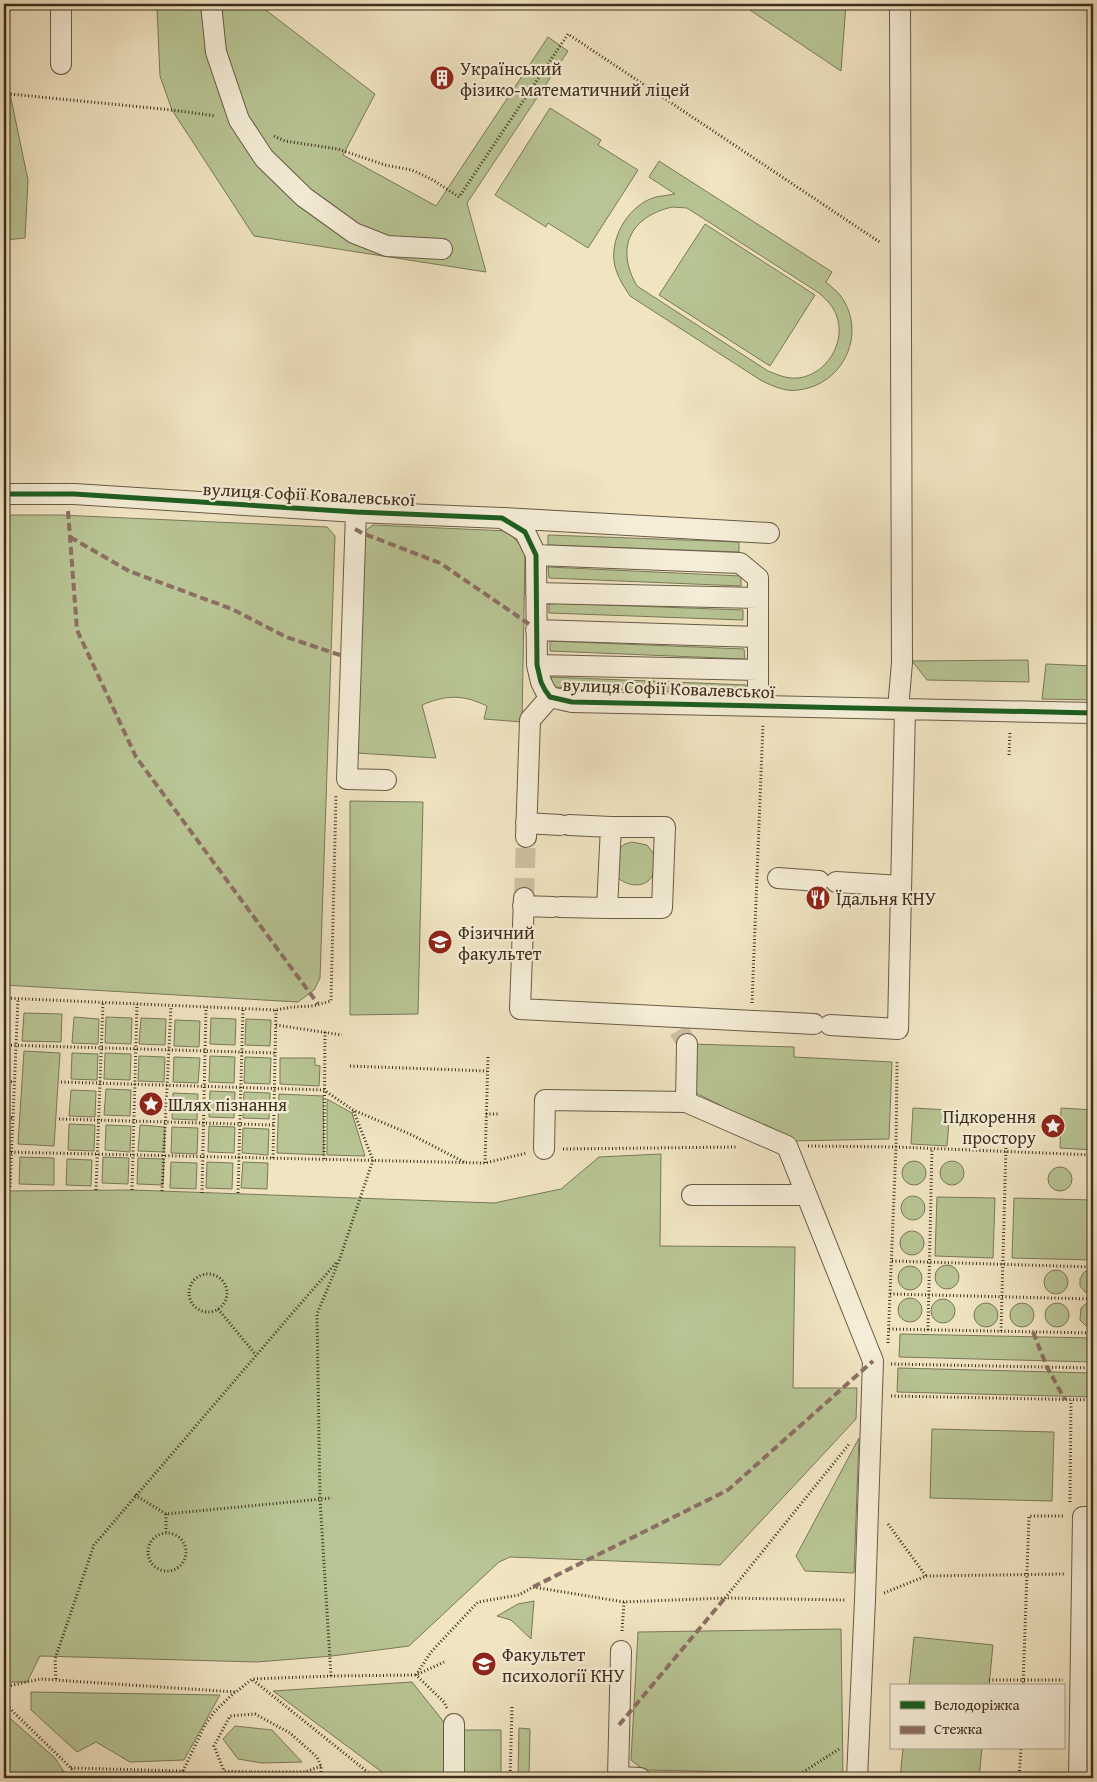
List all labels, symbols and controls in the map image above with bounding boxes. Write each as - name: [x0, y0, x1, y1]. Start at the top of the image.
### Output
- place label: Український фізико-математичний ліцей: [460, 55, 690, 103]
- building icon: Український фізико-математичний ліцей: [429, 65, 455, 91]
- street label: вулиця Софії Ковалевської: [202, 475, 416, 513]
- street label: вулиця Софії Ковалевської: [562, 671, 776, 705]
- restaurant icon: Їдальня КНУ: [805, 885, 831, 911]
- place label: Їдальня КНУ: [835, 885, 936, 912]
- place label: Фізичний факультет: [458, 919, 542, 967]
- school or university icon: Фізичний факультет: [427, 929, 453, 955]
- place icon: Шлях пізнання: [138, 1091, 164, 1117]
- place label: Шлях пізнання: [168, 1091, 287, 1118]
- place label: Підкорення простору: [943, 1103, 1036, 1151]
- place icon: Підкорення простору: [1040, 1113, 1066, 1139]
- place label: Факультет психології КНУ: [502, 1641, 624, 1689]
- school or university icon: Факультет психології КНУ: [471, 1651, 497, 1677]
- legend: [890, 1684, 1064, 1750]
- text: Велодоріжка: [934, 1694, 1020, 1715]
- text: Стежка: [934, 1718, 983, 1739]

